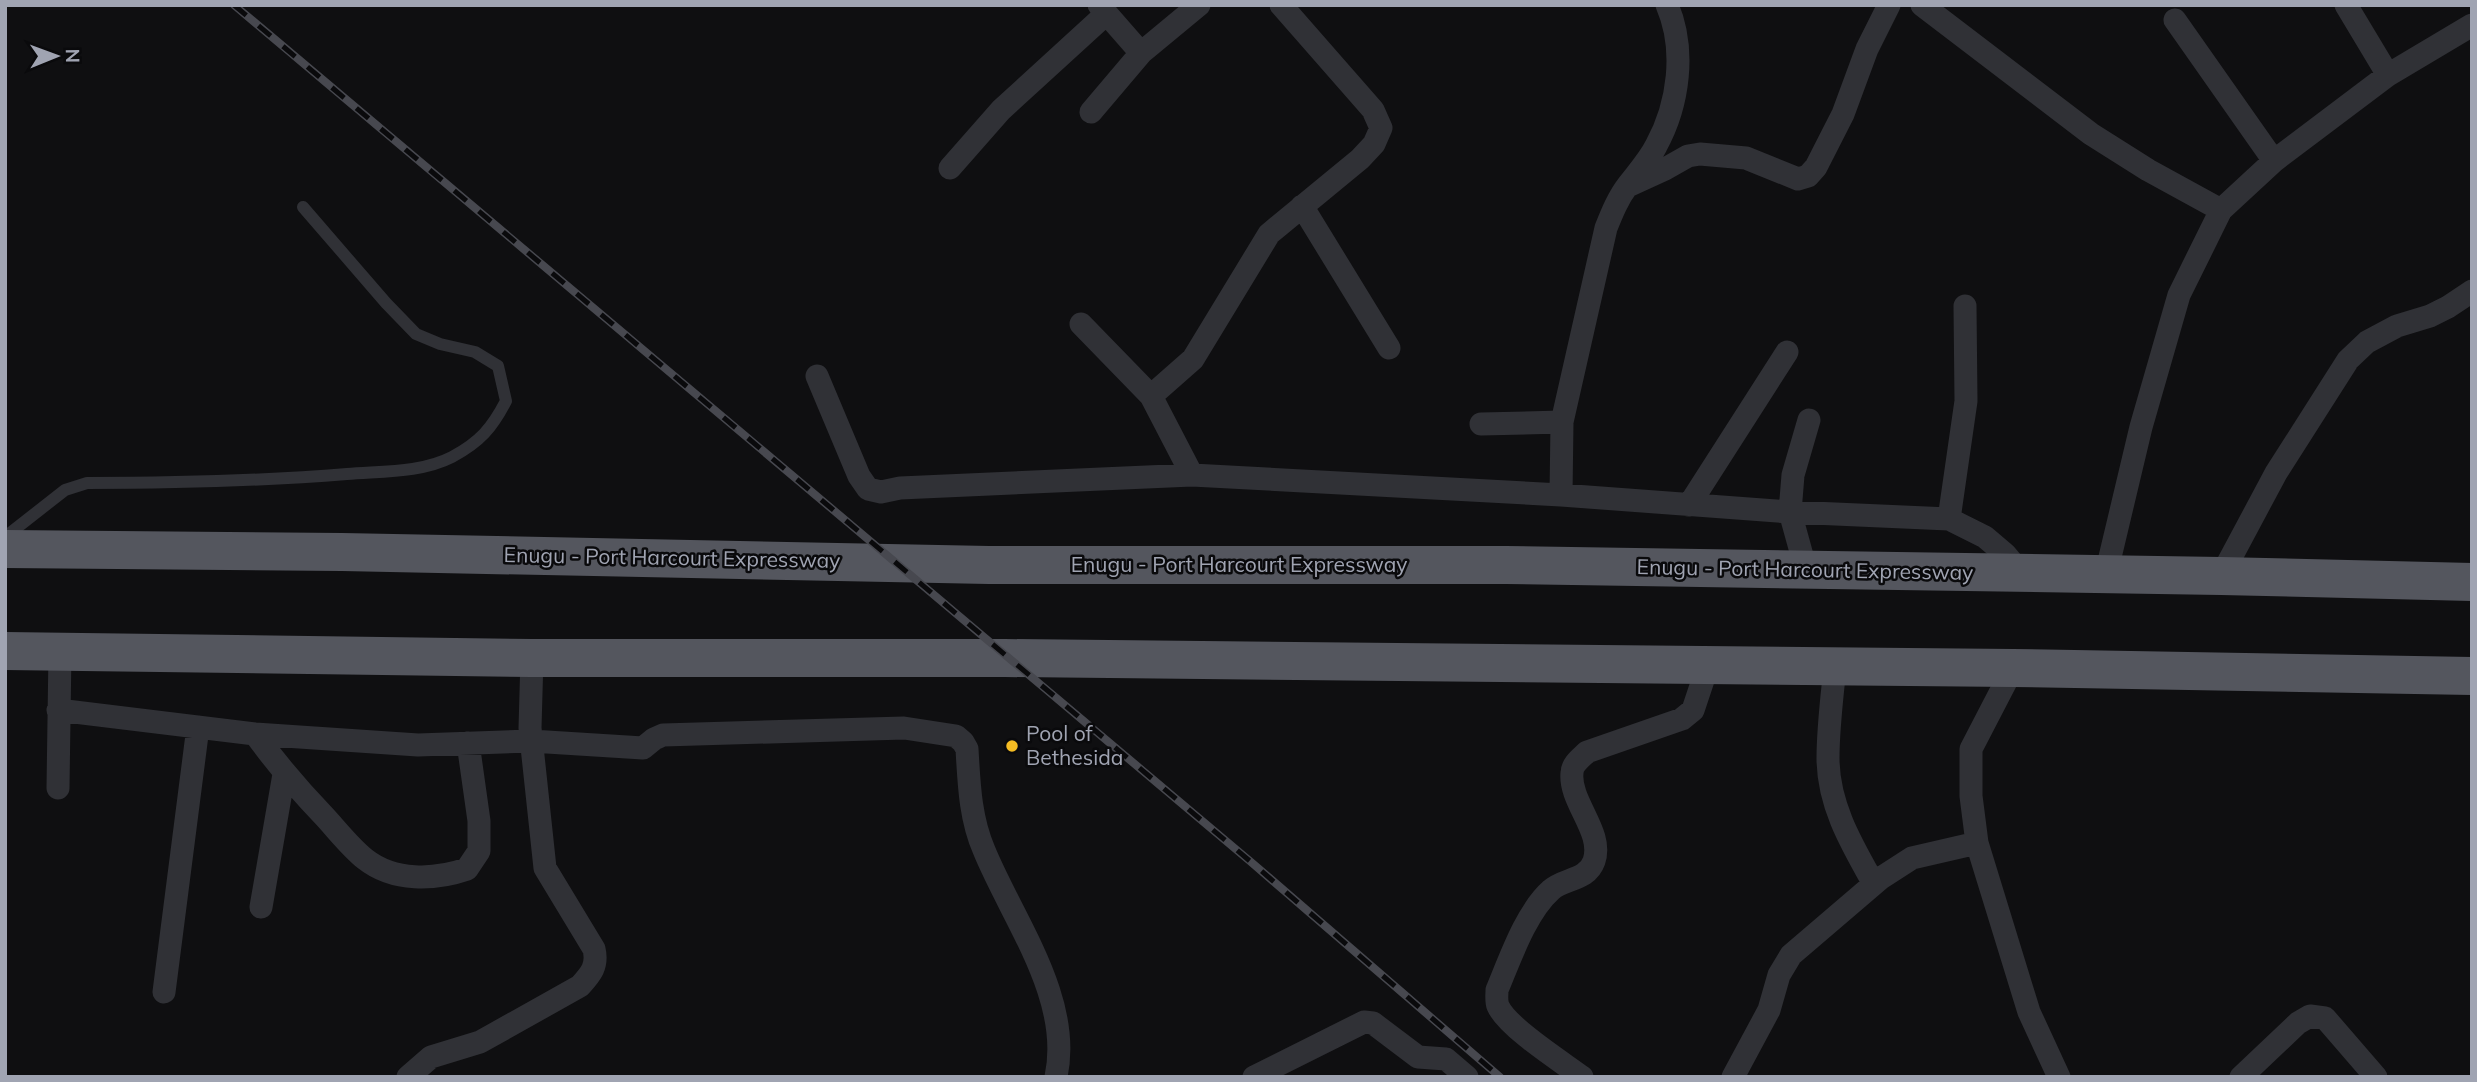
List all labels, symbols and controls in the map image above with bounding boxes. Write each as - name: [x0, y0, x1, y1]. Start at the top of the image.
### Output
- north arrow: [21, 21, 91, 91]
- text: N: [61, 48, 85, 63]
- street label: Enugu - Port Harcourt Expressway: [504, 541, 841, 573]
- street label: Enugu - Port Harcourt Expressway: [1071, 551, 1407, 577]
- street label: Enugu - Port Harcourt Expressway: [1637, 553, 1974, 585]
- place label: Pool of Bethesida: [1026, 720, 1123, 770]
- marker: Pool of Bethesida: [1004, 738, 1020, 754]

